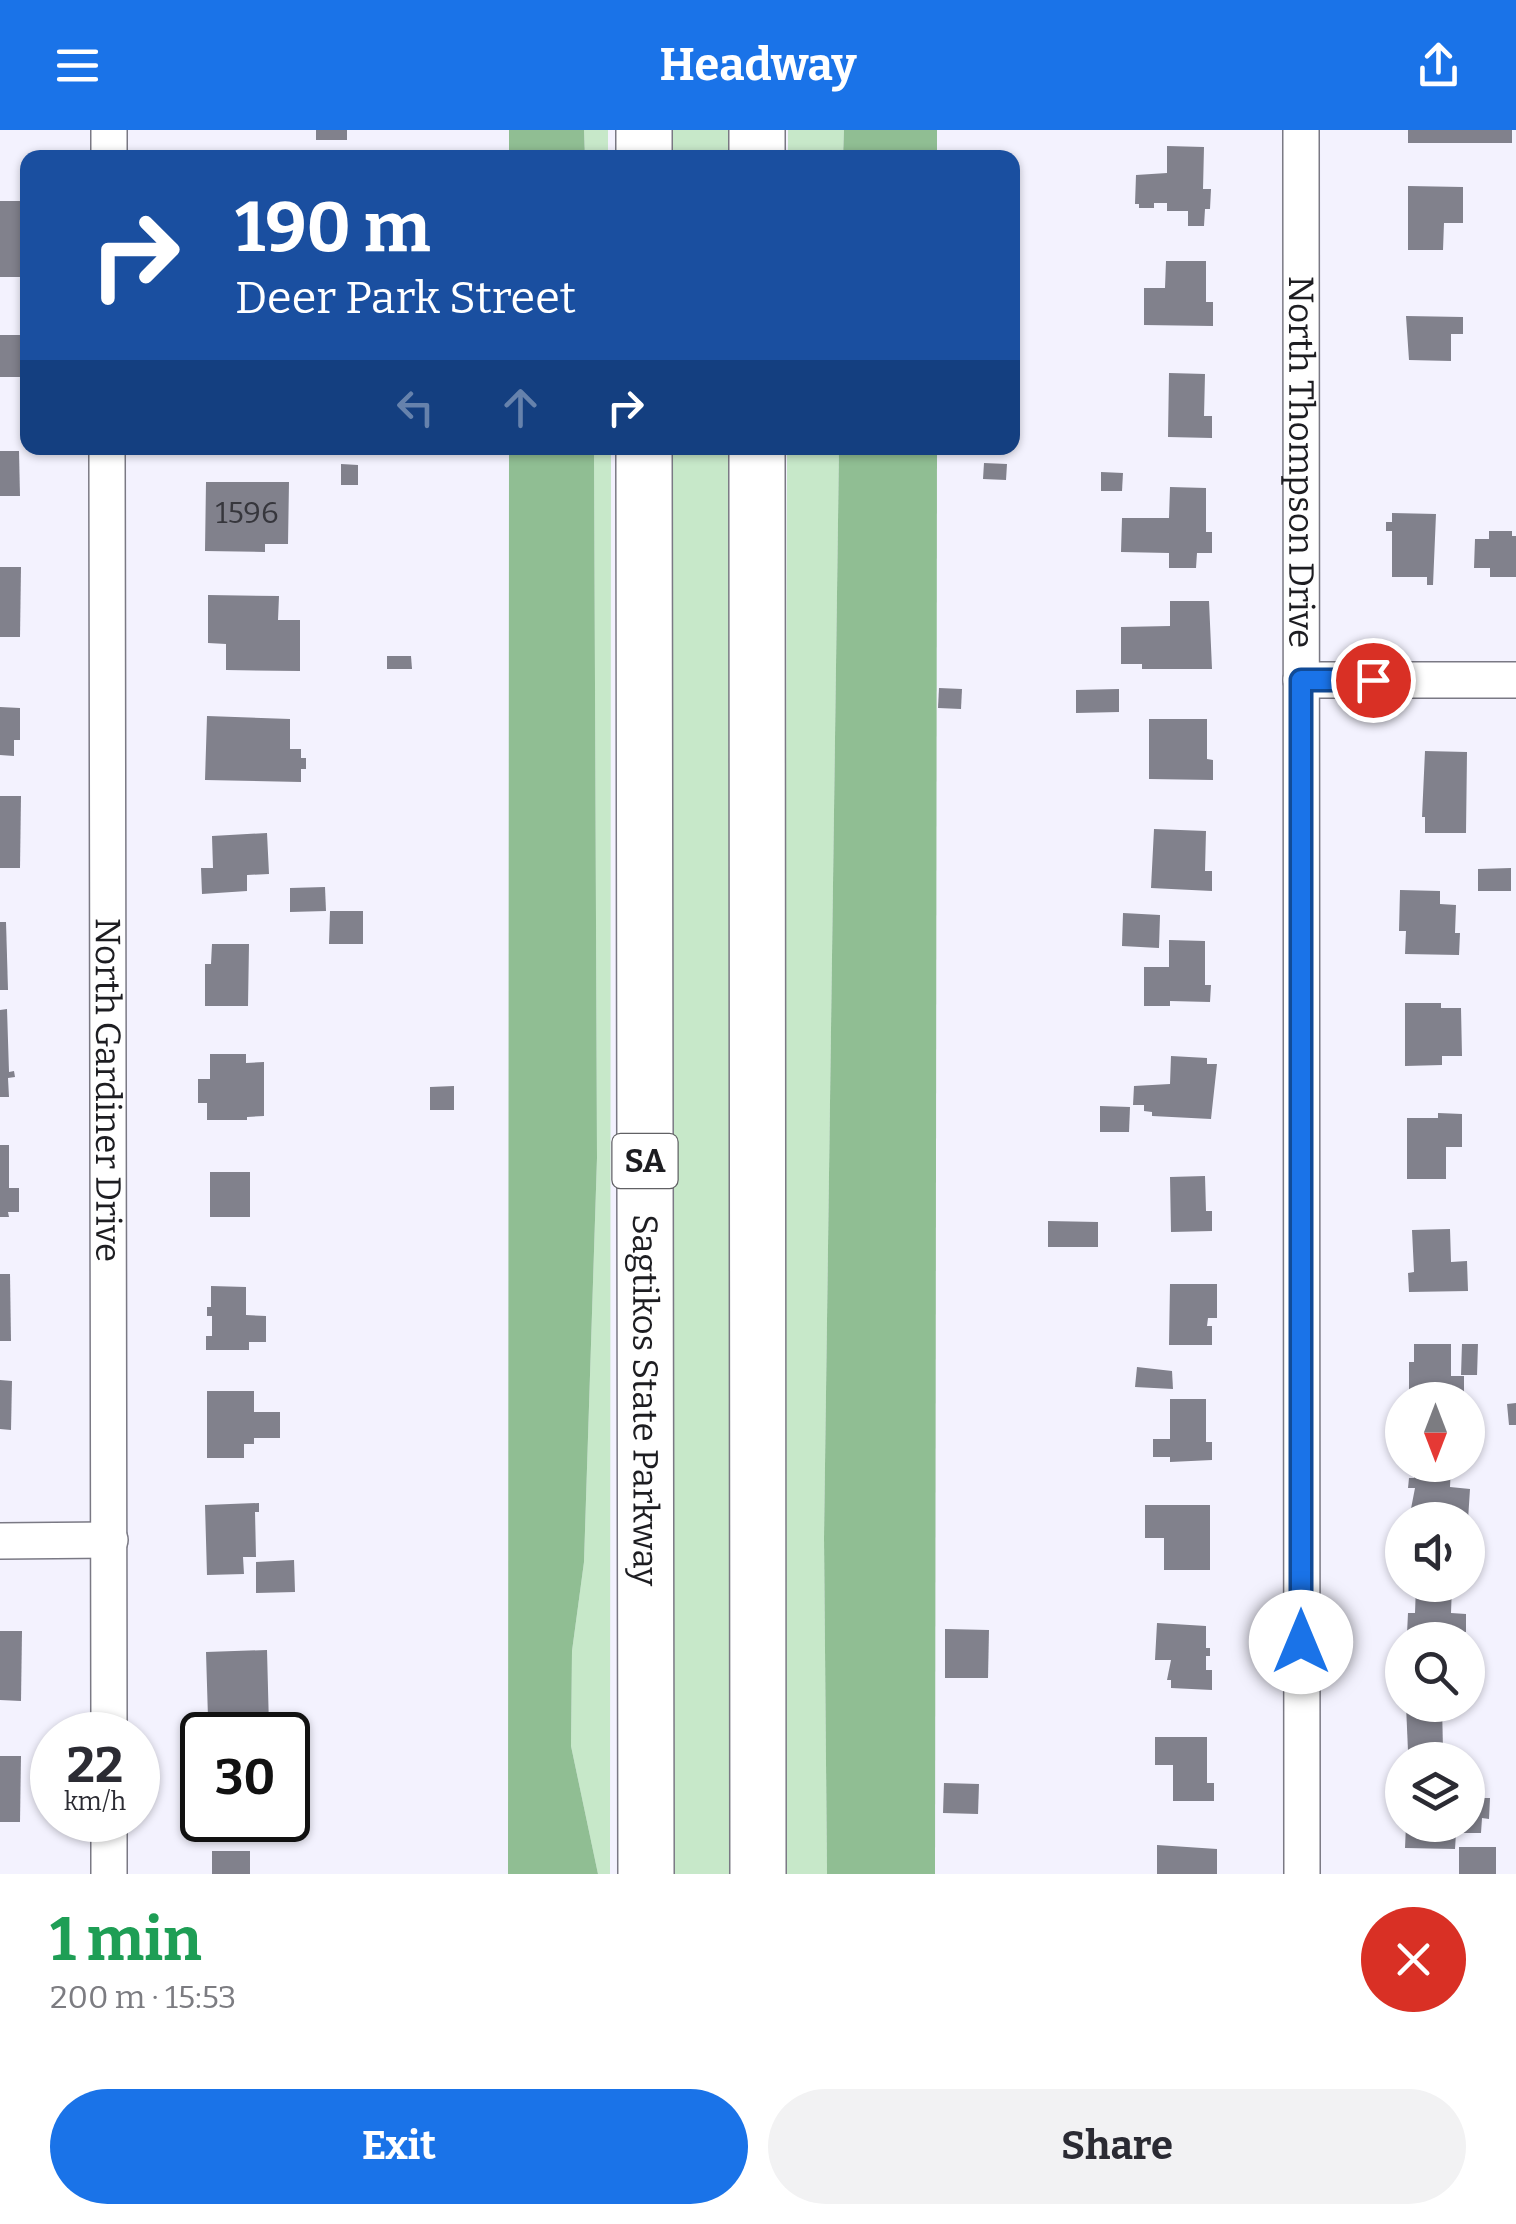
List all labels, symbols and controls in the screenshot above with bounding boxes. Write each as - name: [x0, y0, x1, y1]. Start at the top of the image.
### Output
- icon: menu: [50, 38, 105, 93]
- text: Headway: [660, 38, 856, 92]
- icon: share: [1411, 38, 1466, 93]
- text: 190 m: [235, 186, 430, 270]
- icon: right: [70, 190, 200, 320]
- text: Deer Park Street: [235, 271, 576, 325]
- street label: North Thompson Drive: [1280, 276, 1322, 648]
- icon: left: [388, 380, 443, 435]
- icon: ahead: [493, 380, 548, 435]
- icon: right: [598, 380, 653, 435]
- house number: 1596: [215, 495, 279, 531]
- pin: [1331, 638, 1416, 723]
- icon: arrive: [1346, 653, 1401, 708]
- street label: North Gardiner Drive: [87, 918, 129, 1262]
- road number: SA: [612, 1134, 678, 1188]
- street label: Sagtikos State Parkway: [624, 1214, 667, 1587]
- north arrow: [1385, 1382, 1485, 1482]
- map controls: [1385, 1382, 1485, 1842]
- button: sound: [1385, 1502, 1485, 1602]
- position arrow: [1249, 1590, 1353, 1694]
- button: search: [1385, 1622, 1485, 1722]
- speed limit sign: 30: [180, 1712, 310, 1842]
- text: 22: [67, 1735, 123, 1795]
- button: layers: [1385, 1742, 1485, 1842]
- text: km/h: [64, 1787, 126, 1817]
- text: 1 min: [50, 1904, 202, 1976]
- button: close: [1361, 1907, 1466, 2012]
- text: 200 m · 15:53: [50, 1978, 236, 2016]
- button: Exit: [50, 2089, 748, 2204]
- button: Share: [768, 2089, 1466, 2204]

